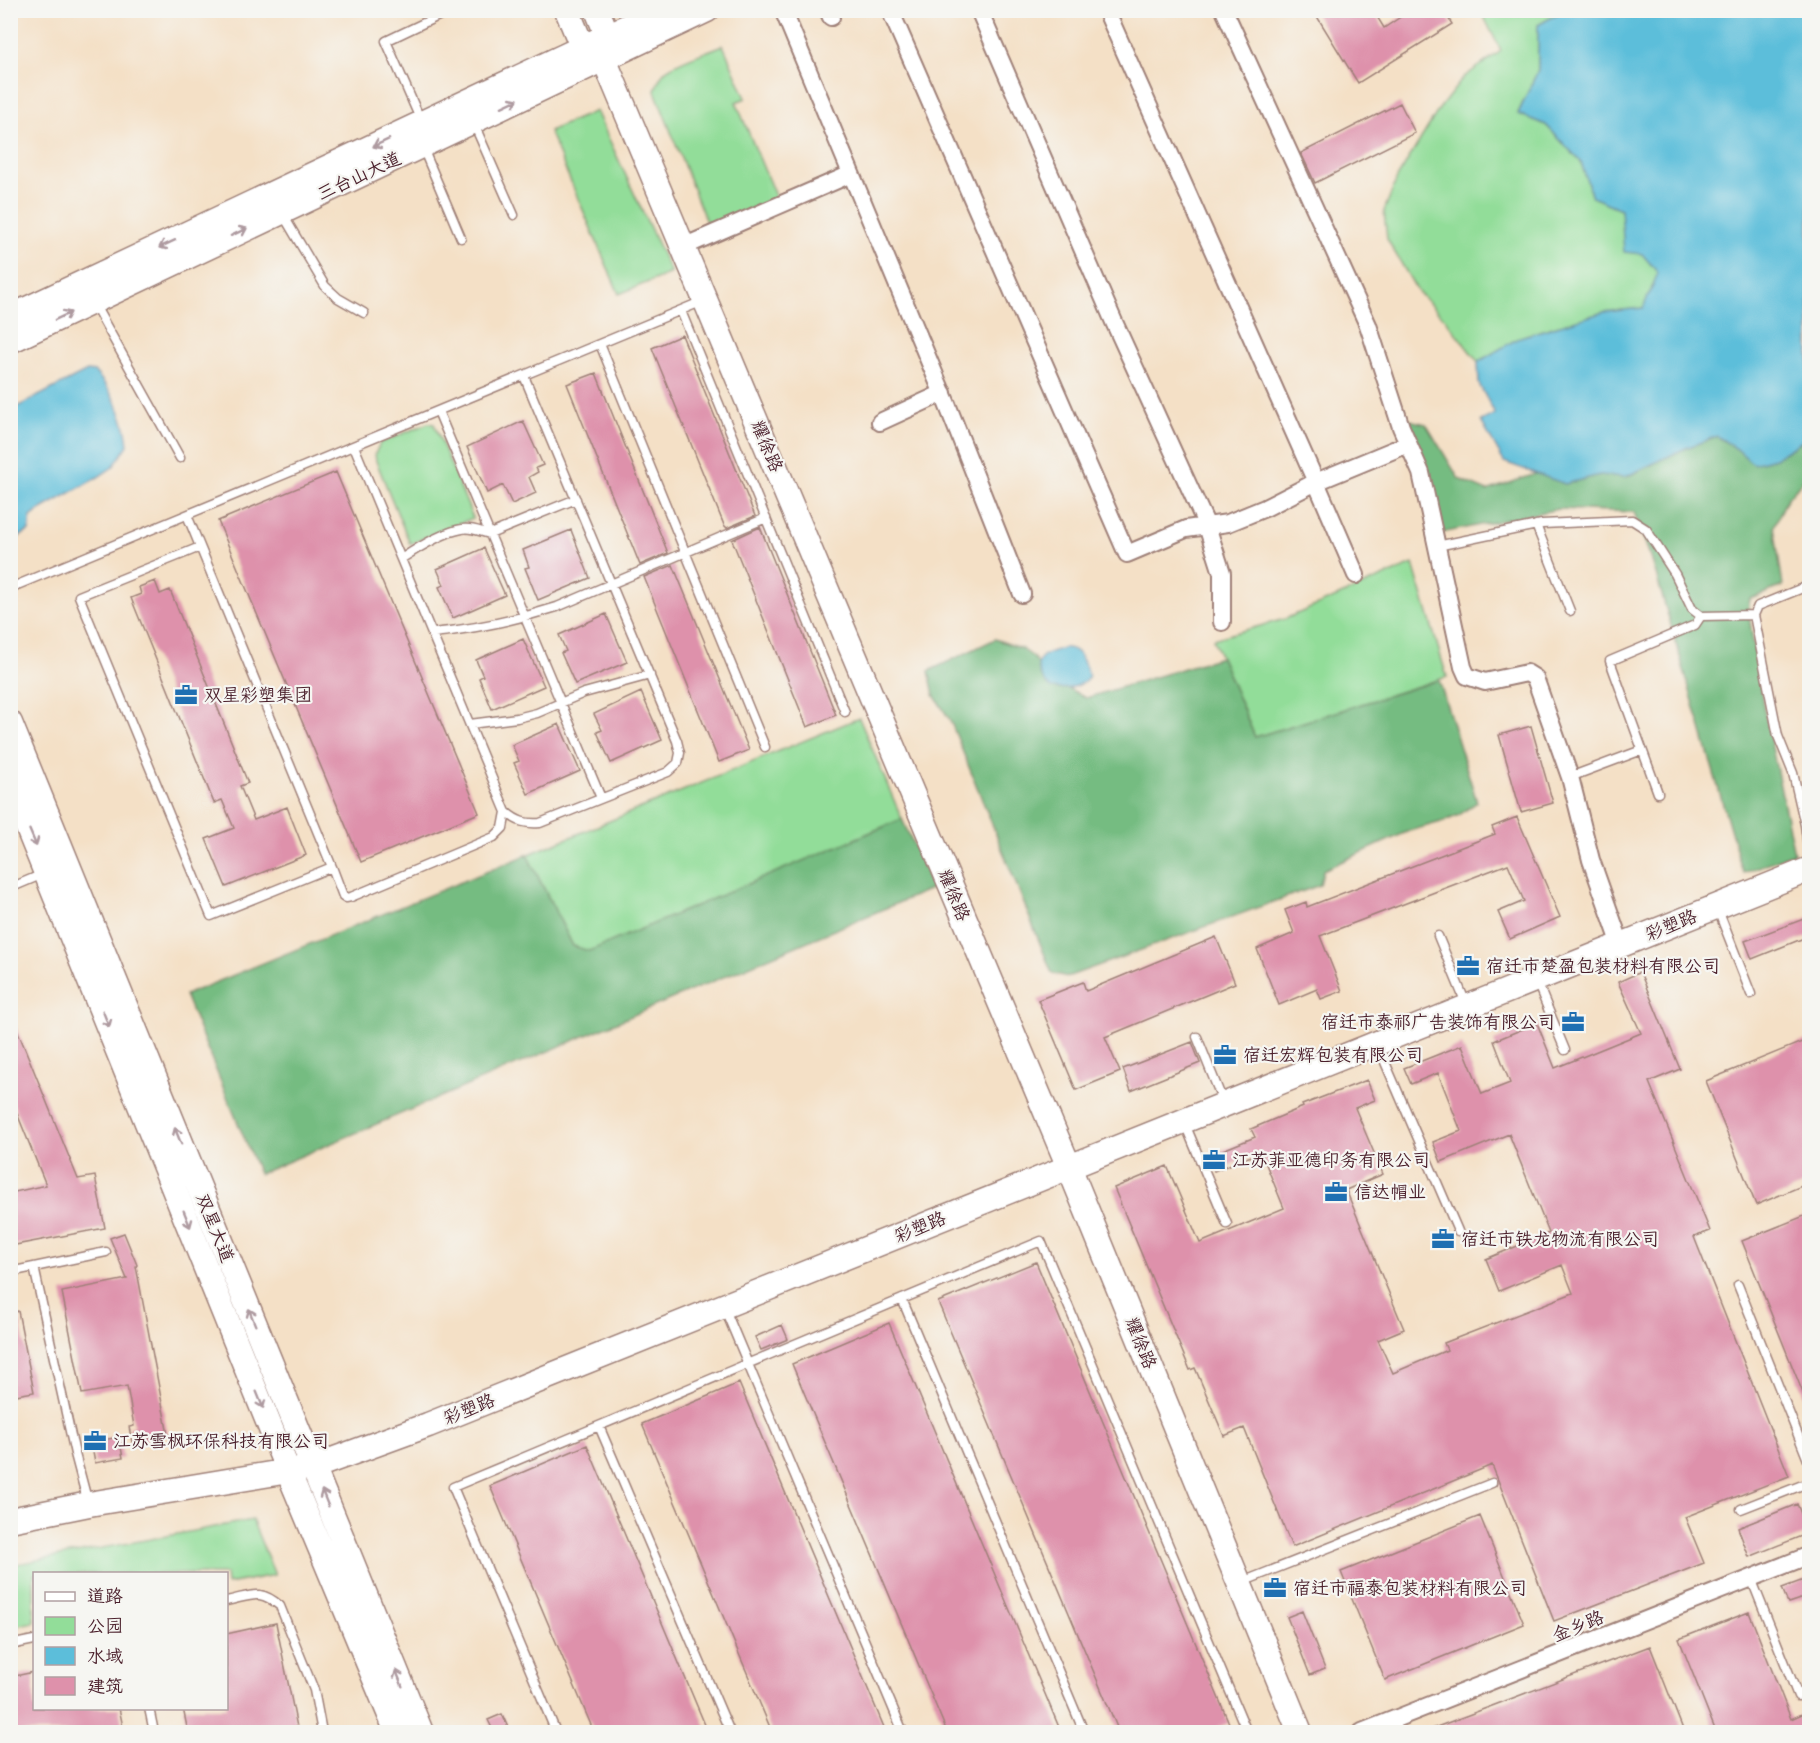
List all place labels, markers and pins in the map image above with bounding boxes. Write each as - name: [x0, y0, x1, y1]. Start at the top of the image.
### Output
- office icon: 双星彩塑集团: [173, 682, 199, 708]
- place label: 双星彩塑集团: [204, 682, 312, 707]
- office icon: 宿迁市楚盈包装材料有限公司: [1455, 953, 1481, 979]
- place label: 宿迁市楚盈包装材料有限公司: [1486, 953, 1720, 978]
- place label: 宿迁市泰祁广告装饰有限公司: [1321, 1009, 1555, 1034]
- office icon: 宿迁市泰祁广告装饰有限公司: [1560, 1009, 1586, 1035]
- office icon: 宿迁宏辉包装有限公司: [1212, 1042, 1238, 1068]
- place label: 宿迁宏辉包装有限公司: [1243, 1042, 1423, 1067]
- office icon: 江苏菲亚德印务有限公司: [1201, 1147, 1227, 1173]
- place label: 江苏菲亚德印务有限公司: [1232, 1147, 1430, 1172]
- office icon: 信达帽业: [1323, 1179, 1349, 1205]
- place label: 信达帽业: [1354, 1179, 1426, 1204]
- office icon: 宿迁市铁龙物流有限公司: [1430, 1226, 1456, 1252]
- place label: 宿迁市铁龙物流有限公司: [1461, 1226, 1659, 1251]
- office icon: 江苏雪枫环保科技有限公司: [82, 1428, 108, 1454]
- place label: 江苏雪枫环保科技有限公司: [113, 1428, 329, 1453]
- office icon: 宿迁市福泰包装材料有限公司: [1262, 1575, 1288, 1601]
- place label: 宿迁市福泰包装材料有限公司: [1293, 1575, 1527, 1600]

